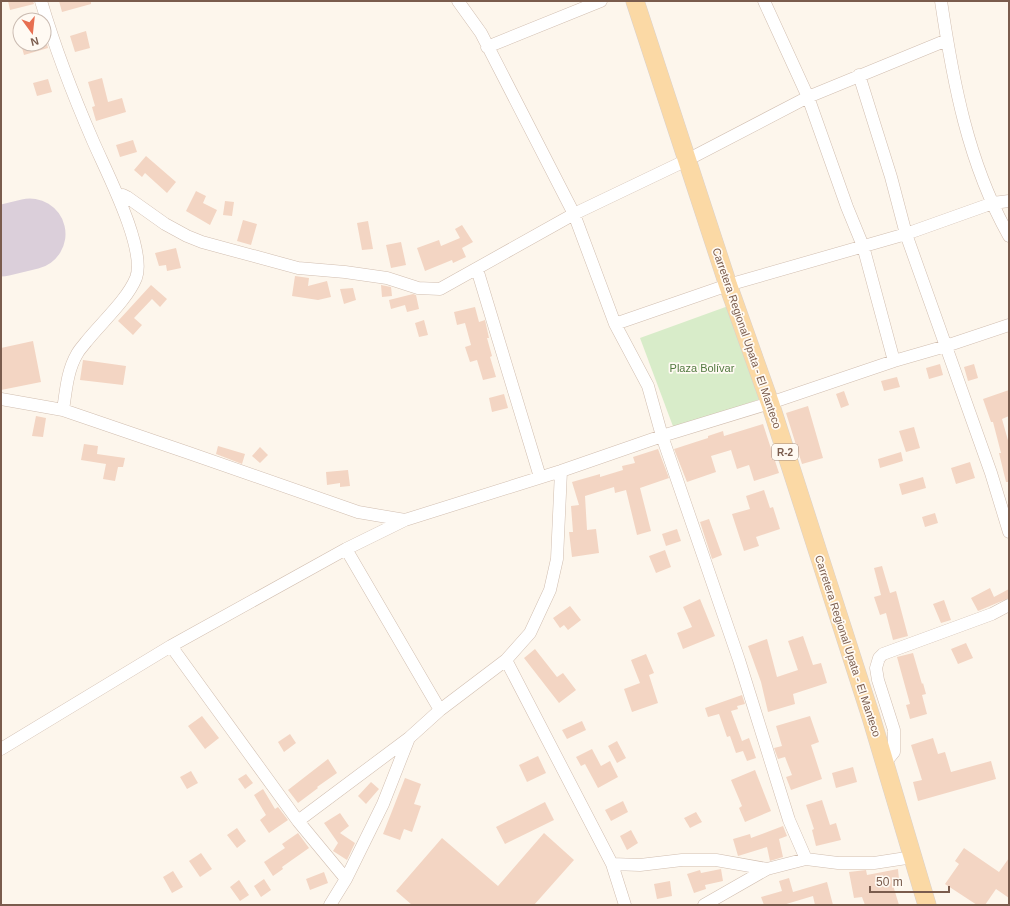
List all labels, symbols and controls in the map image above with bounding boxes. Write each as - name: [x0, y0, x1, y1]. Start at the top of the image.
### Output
- north arrow: [12, 12, 52, 52]
- text: N: [29, 35, 40, 48]
- street label: Carretera Regional Upata - El Manteco: [710, 246, 784, 430]
- park label: Plaza Bolívar: [670, 362, 735, 374]
- road number: R-2: [772, 444, 798, 460]
- street label: Carretera Regional Upata - El Manteco: [813, 554, 883, 738]
- scale bar: [870, 868, 949, 894]
- text: 50 m: [876, 875, 903, 889]

